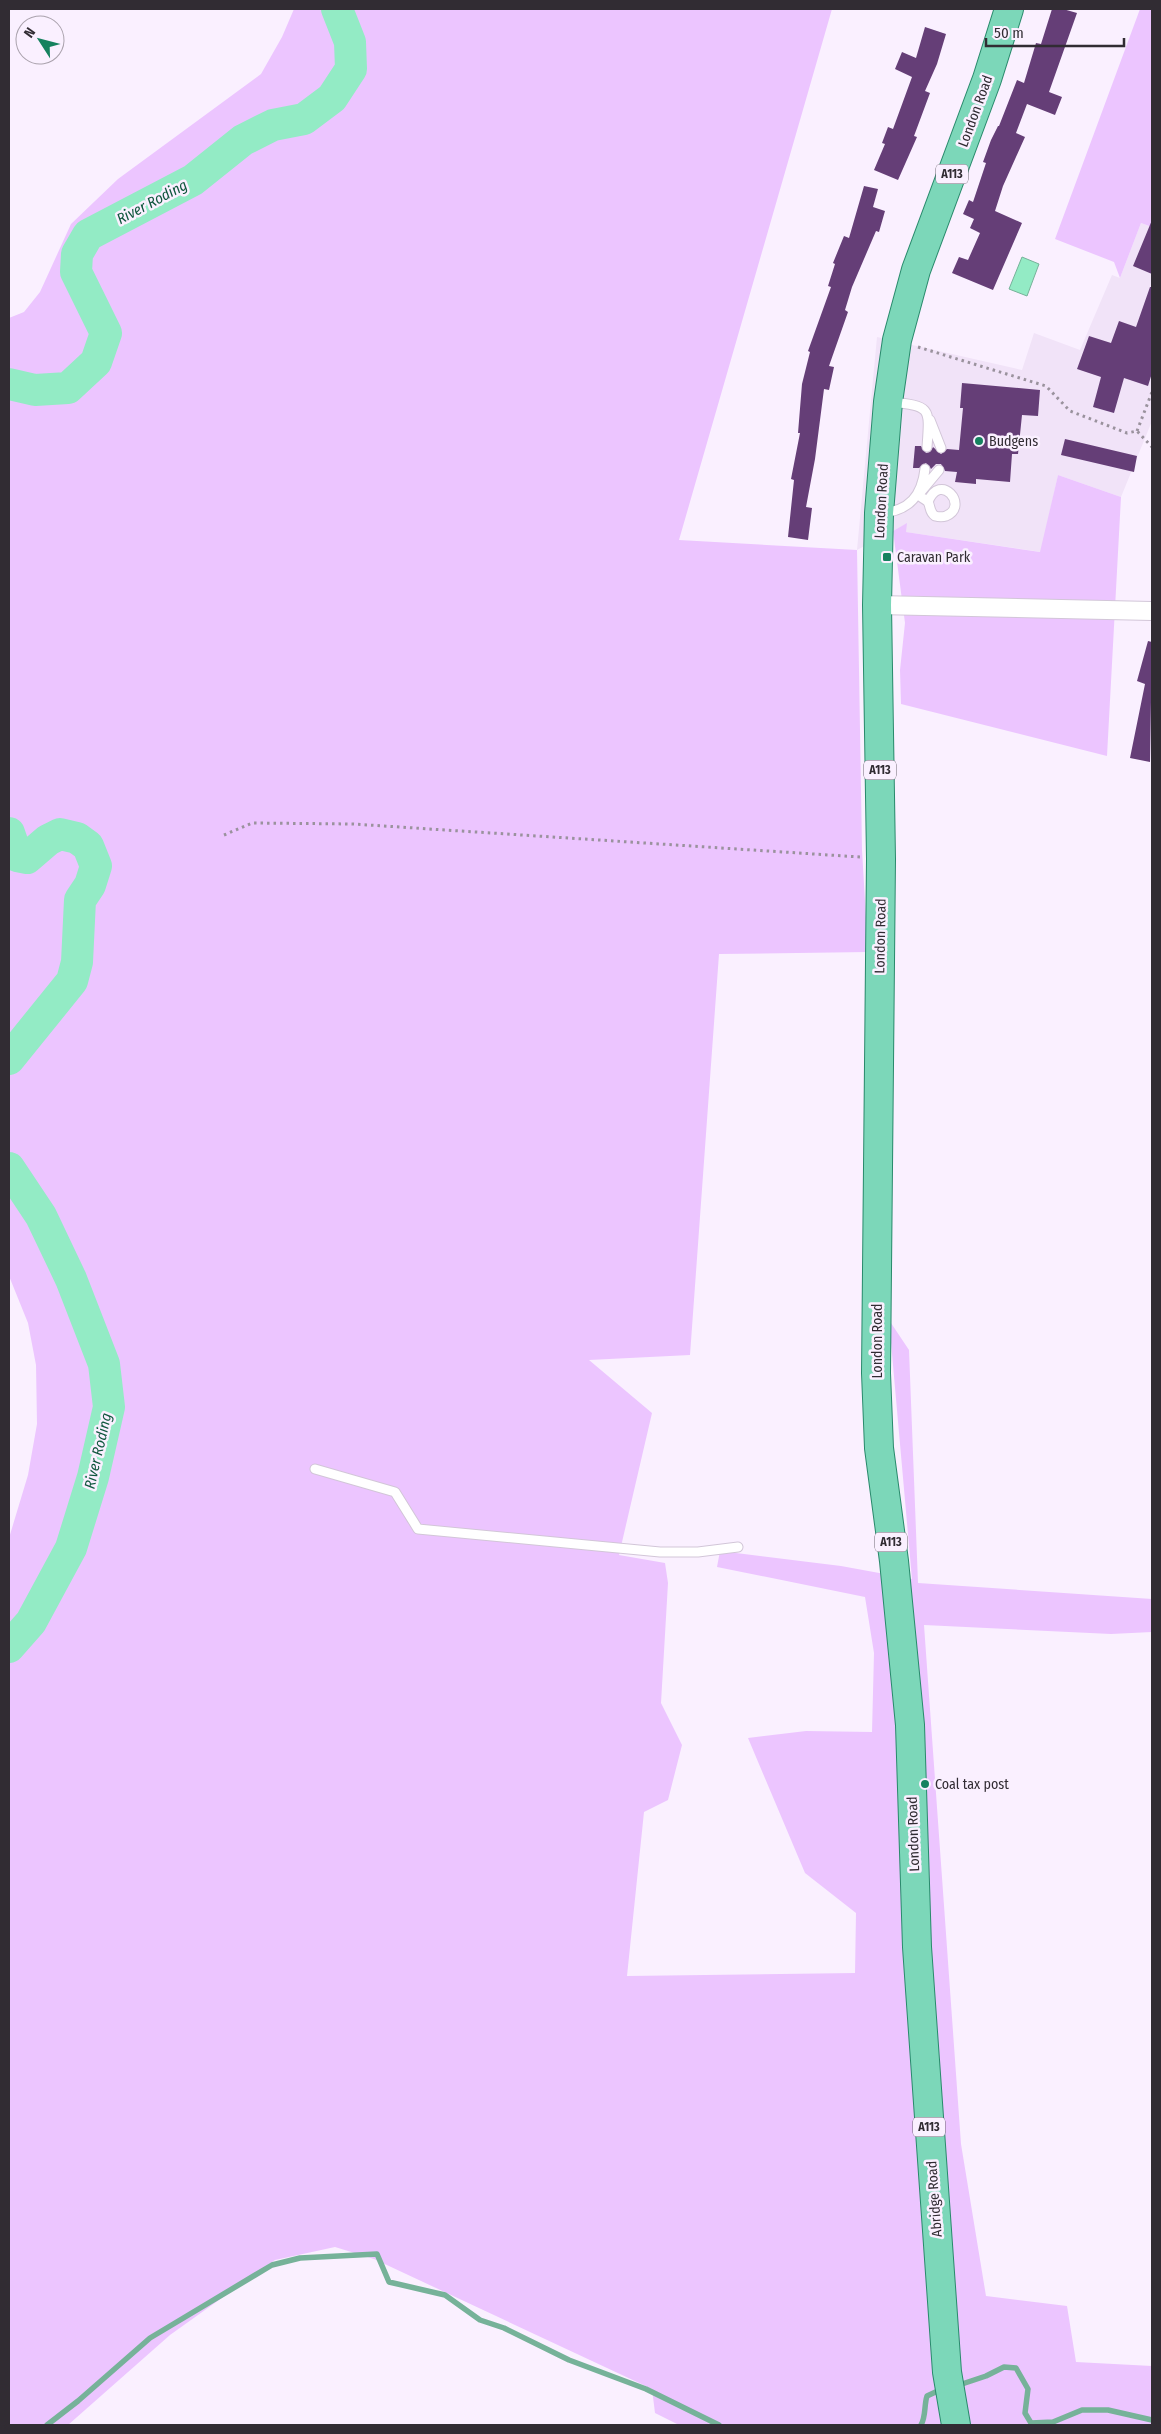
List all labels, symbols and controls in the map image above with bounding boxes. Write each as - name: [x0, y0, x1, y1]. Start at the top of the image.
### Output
- north arrow: [15, 15, 65, 65]
- scale bar: [986, 15, 1124, 47]
- text: N: [21, 24, 39, 41]
- text: 50 m: [994, 24, 1024, 42]
- street label: London Road: [955, 73, 996, 149]
- road number: A113: [936, 164, 968, 183]
- water label: River Roding: [114, 176, 191, 228]
- place label: Budgens: [989, 433, 1038, 450]
- marker: Budgens: [973, 435, 985, 447]
- street label: London Road: [871, 463, 892, 539]
- place label: Caravan Park: [897, 549, 971, 566]
- marker: Caravan Park: [881, 551, 893, 563]
- road number: A113: [864, 760, 896, 780]
- street label: London Road: [871, 898, 890, 974]
- street label: London Road: [869, 1303, 886, 1379]
- water label: River Roding: [81, 1411, 116, 1491]
- road number: A113: [875, 1532, 907, 1551]
- place label: Coal tax post: [935, 1776, 1009, 1793]
- marker: Coal tax post: [919, 1778, 931, 1790]
- street label: London Road: [904, 1796, 923, 1872]
- road number: A113: [913, 2118, 945, 2136]
- street label: Abridge Road: [923, 2160, 946, 2238]

